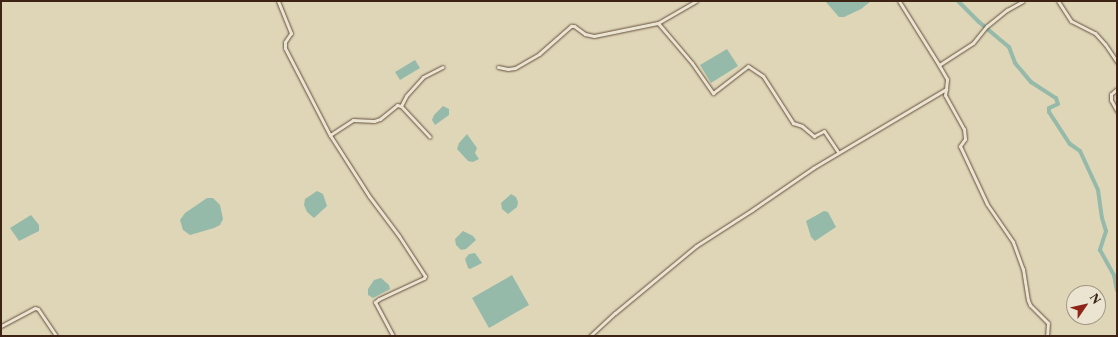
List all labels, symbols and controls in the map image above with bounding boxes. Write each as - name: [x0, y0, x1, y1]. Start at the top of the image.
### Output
- north arrow: [1066, 285, 1106, 325]
- text: N: [1087, 291, 1104, 307]

